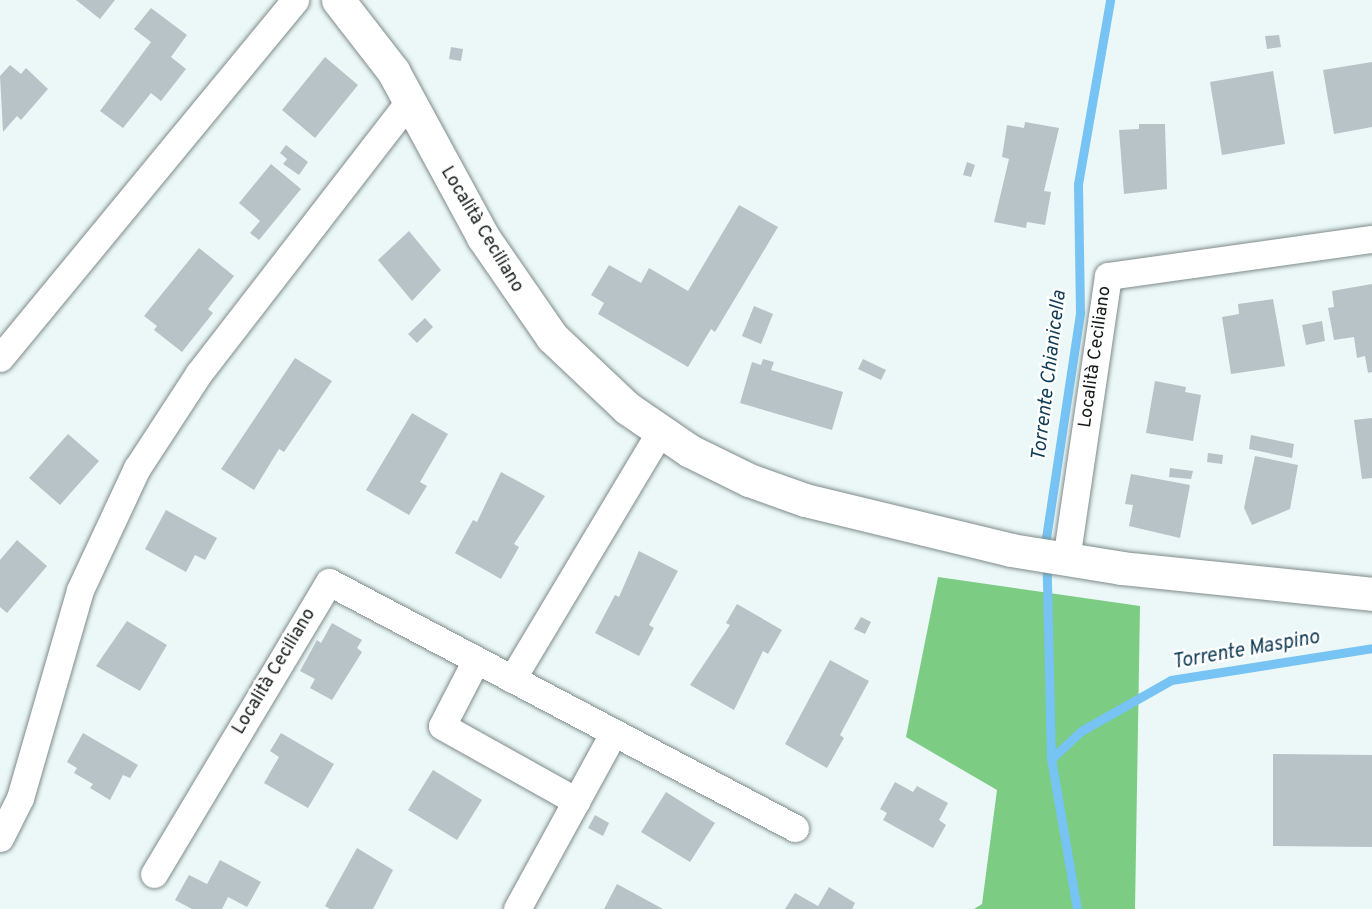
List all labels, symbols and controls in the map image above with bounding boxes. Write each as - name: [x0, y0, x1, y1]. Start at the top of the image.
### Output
- street label: Località Ceciliano: [435, 163, 527, 297]
- street label: Località Ceciliano: [1075, 285, 1117, 429]
- water label: Torrente Chianicella: [1028, 289, 1072, 463]
- street label: Località Ceciliano: [229, 605, 321, 739]
- water label: Torrente Maspino: [1171, 626, 1321, 676]

